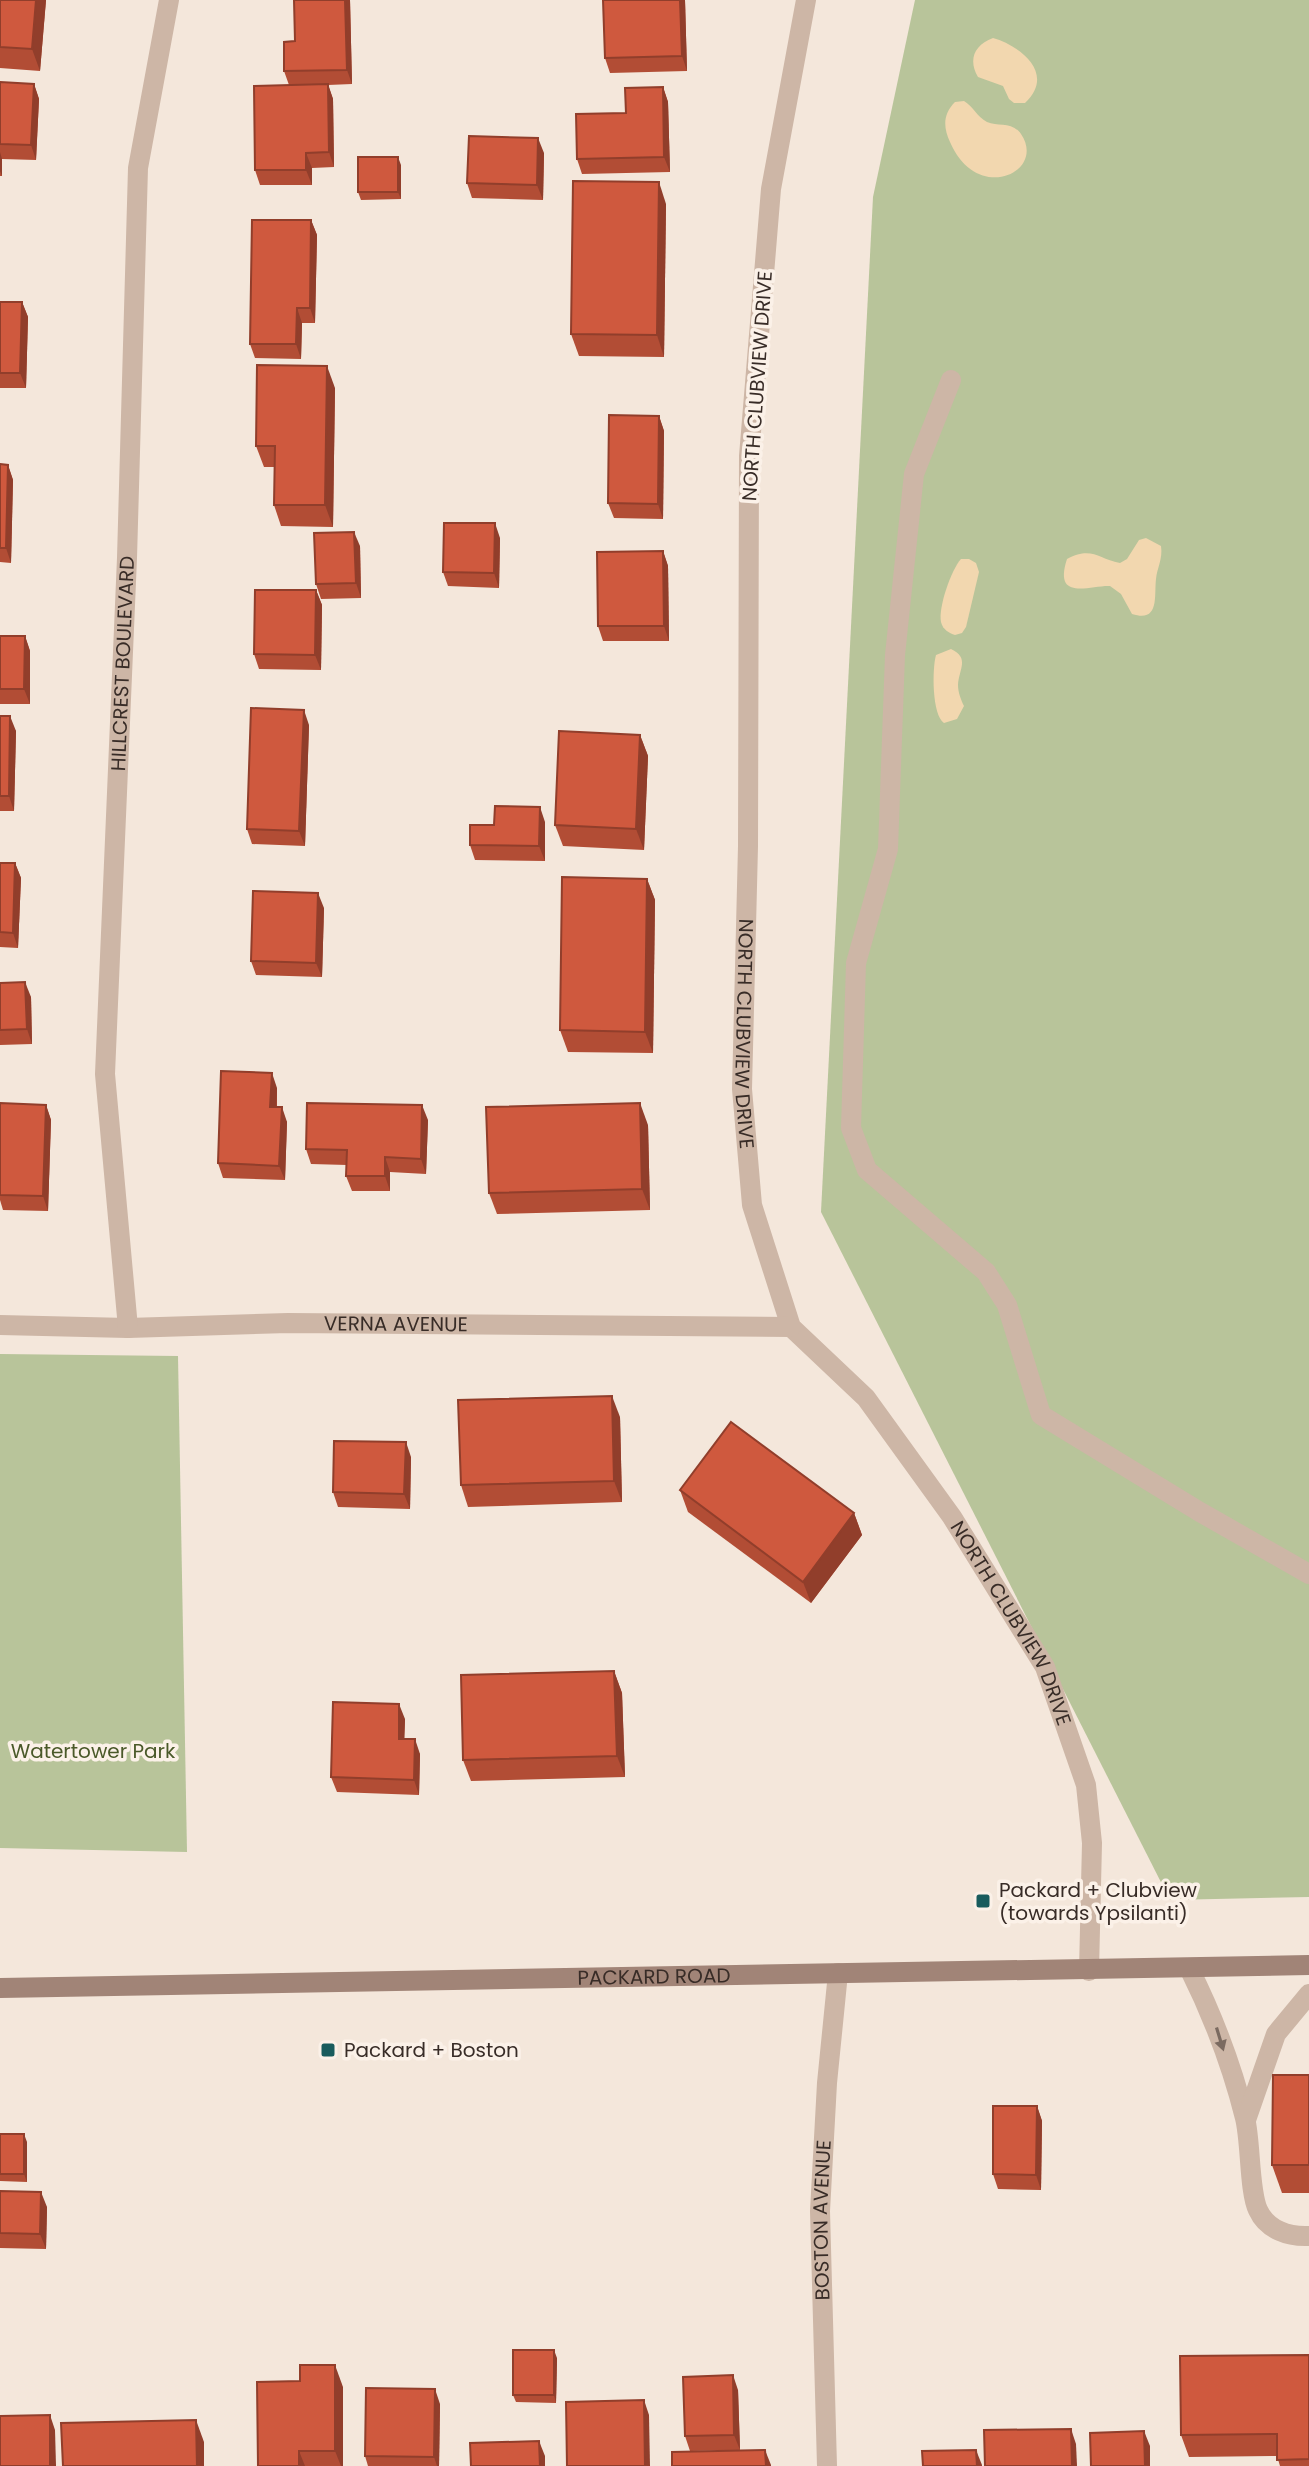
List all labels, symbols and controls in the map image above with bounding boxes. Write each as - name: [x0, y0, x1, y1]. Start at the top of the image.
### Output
- street label: NORTH CLUBVIEW DRIVE: [735, 270, 779, 502]
- street label: HILLCREST BOULEVARD: [104, 555, 141, 772]
- street label: NORTH CLUBVIEW DRIVE: [728, 918, 761, 1150]
- street label: VERNA AVENUE: [324, 1309, 468, 1338]
- street label: NORTH CLUBVIEW DRIVE: [944, 1516, 1078, 1729]
- park label: Watertower Park: [11, 1737, 176, 1765]
- place label: Packard + Clubview (towards Ypsilanti): [999, 1876, 1198, 1927]
- marker: Packard + Clubview (towards Ypsilanti): [974, 1892, 992, 1910]
- street label: PACKARD ROAD: [577, 1961, 731, 1992]
- one-way arrow: [1214, 2028, 1227, 2052]
- place label: Packard + Boston: [344, 2036, 519, 2064]
- marker: Packard + Boston: [319, 2041, 337, 2059]
- street label: BOSTON AVENUE: [806, 2139, 838, 2301]

